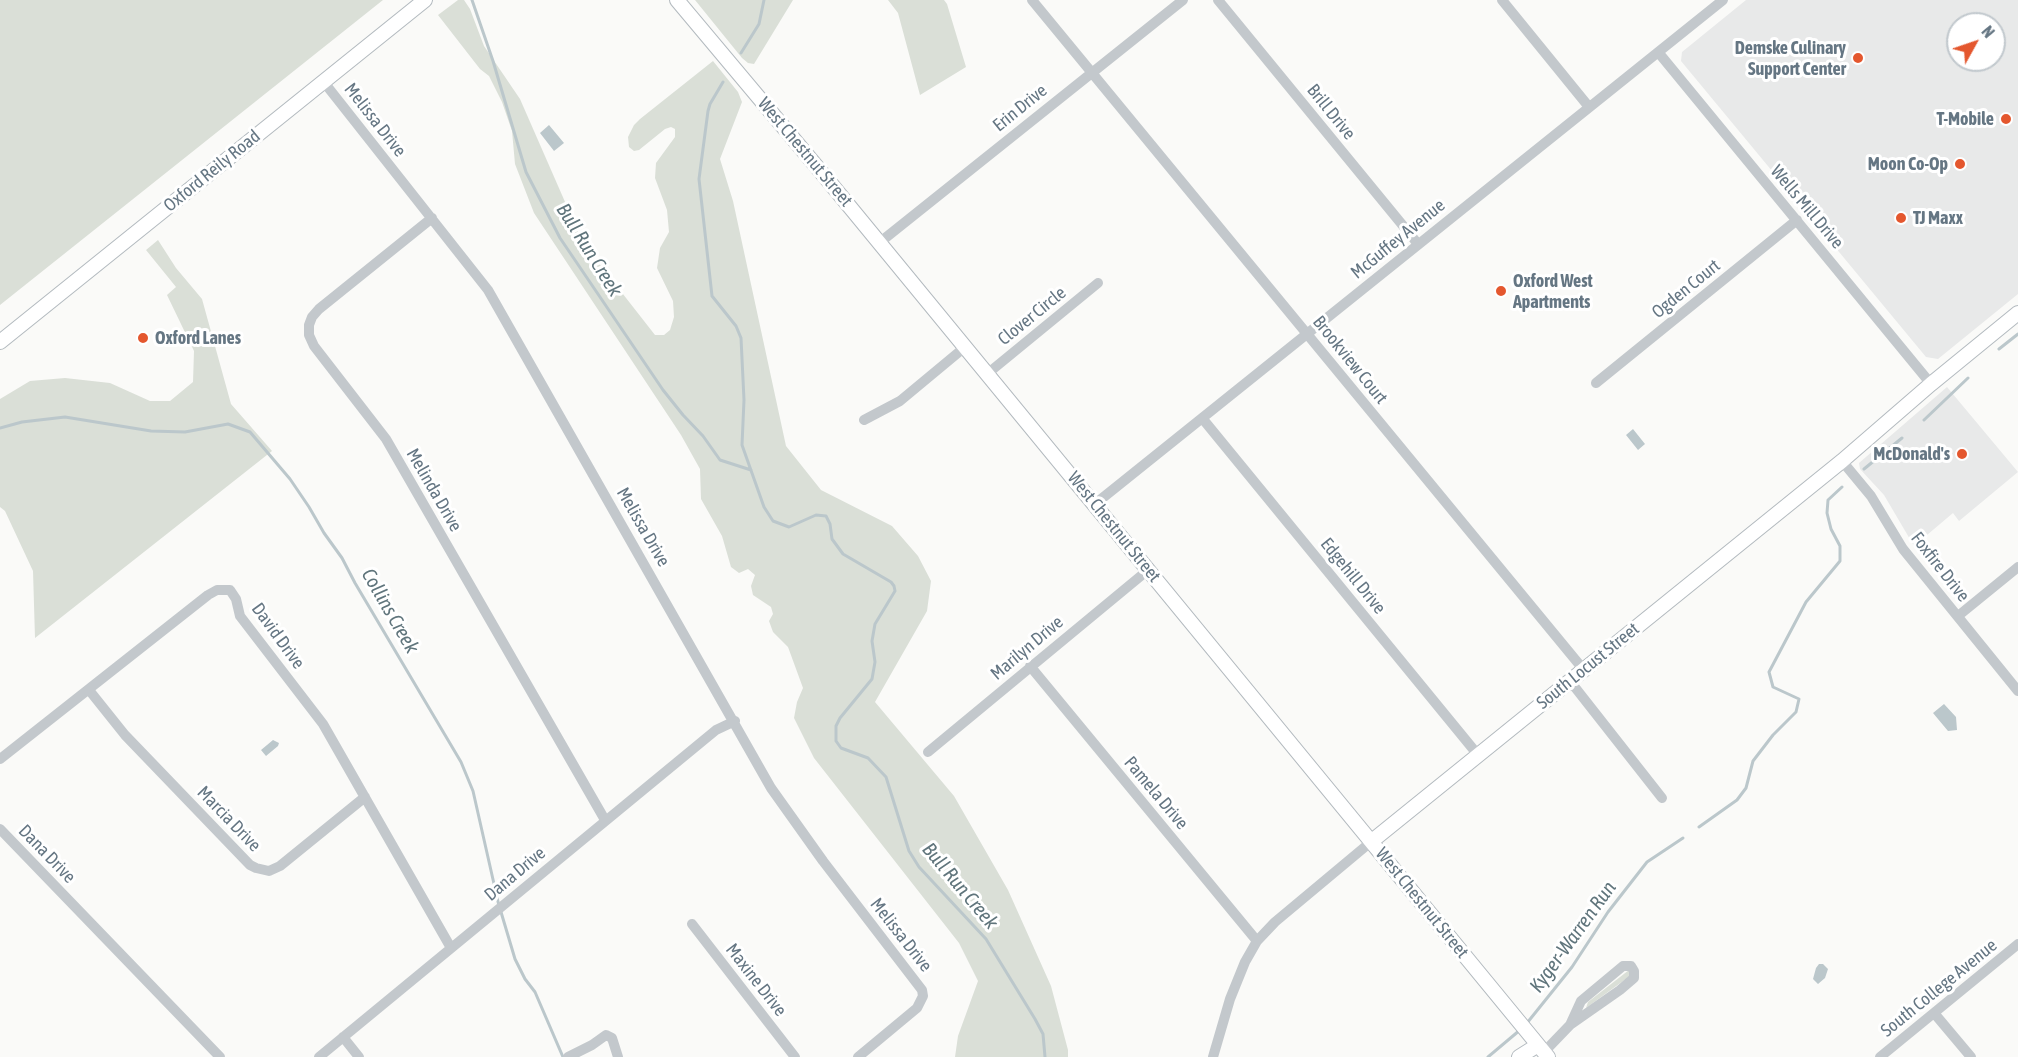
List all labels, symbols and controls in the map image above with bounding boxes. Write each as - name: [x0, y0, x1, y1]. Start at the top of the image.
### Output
- north arrow: [1946, 12, 2006, 72]
- text: N: [1978, 22, 1998, 41]
- place label: Demske Culinary Support Center: [1735, 37, 1846, 80]
- marker: Demske Culinary Support Center: [1851, 51, 1865, 65]
- street label: Melissa Drive: [340, 79, 410, 161]
- street label: Erin Drive: [989, 80, 1051, 136]
- street label: Brill Drive: [1302, 80, 1360, 144]
- street label: West Chestnut Street: [753, 93, 857, 211]
- place label: T-Mobile: [1937, 108, 1994, 130]
- marker: T-Mobile: [1999, 112, 2013, 126]
- street label: Oxford Reily Road: [159, 126, 265, 216]
- place label: Moon Co-Op: [1868, 153, 1948, 175]
- marker: Moon Co-Op: [1953, 157, 1967, 171]
- street label: Wells Mill Drive: [1766, 161, 1848, 253]
- street label: McGuffey Avenue: [1347, 195, 1449, 283]
- water label: Bull Run Creek: [551, 199, 627, 301]
- place label: TJ Maxx: [1913, 207, 1963, 229]
- marker: TJ Maxx: [1894, 211, 1908, 225]
- street label: Ogden Court: [1648, 255, 1724, 323]
- place label: Oxford West Apartments: [1513, 270, 1593, 312]
- street label: Clover Circle: [994, 282, 1070, 350]
- marker: Oxford West Apartments: [1494, 284, 1508, 298]
- street label: Brookview Court: [1308, 312, 1392, 408]
- place label: Oxford Lanes: [155, 327, 241, 349]
- marker: Oxford Lanes: [136, 331, 150, 345]
- place label: McDonald's: [1873, 443, 1950, 465]
- street label: Melinda Drive: [402, 445, 466, 535]
- marker: McDonald's: [1955, 447, 1969, 461]
- street label: West Chestnut Street: [1063, 467, 1165, 587]
- street label: Melissa Drive: [612, 484, 674, 570]
- street label: Foxfire Drive: [1906, 528, 1974, 606]
- street label: Edgehill Drive: [1316, 534, 1390, 618]
- water label: Collins Creek: [356, 564, 424, 658]
- street label: David Drive: [247, 599, 309, 673]
- street label: Marilyn Drive: [986, 611, 1068, 685]
- street label: South Locust Street: [1532, 618, 1644, 714]
- street label: Pamela Drive: [1119, 752, 1193, 834]
- street label: Marcia Drive: [193, 782, 265, 856]
- street label: Dana Drive: [14, 820, 80, 888]
- water label: Bull Run Creek: [917, 838, 1003, 934]
- street label: Dana Drive: [480, 842, 550, 906]
- street label: West Chestnut Street: [1371, 843, 1473, 963]
- water label: Kyger-Warren Run: [1525, 877, 1621, 997]
- street label: Melissa Drive: [866, 894, 936, 976]
- street label: South College Avenue: [1877, 935, 2001, 1041]
- street label: Maxine Drive: [721, 939, 791, 1021]

